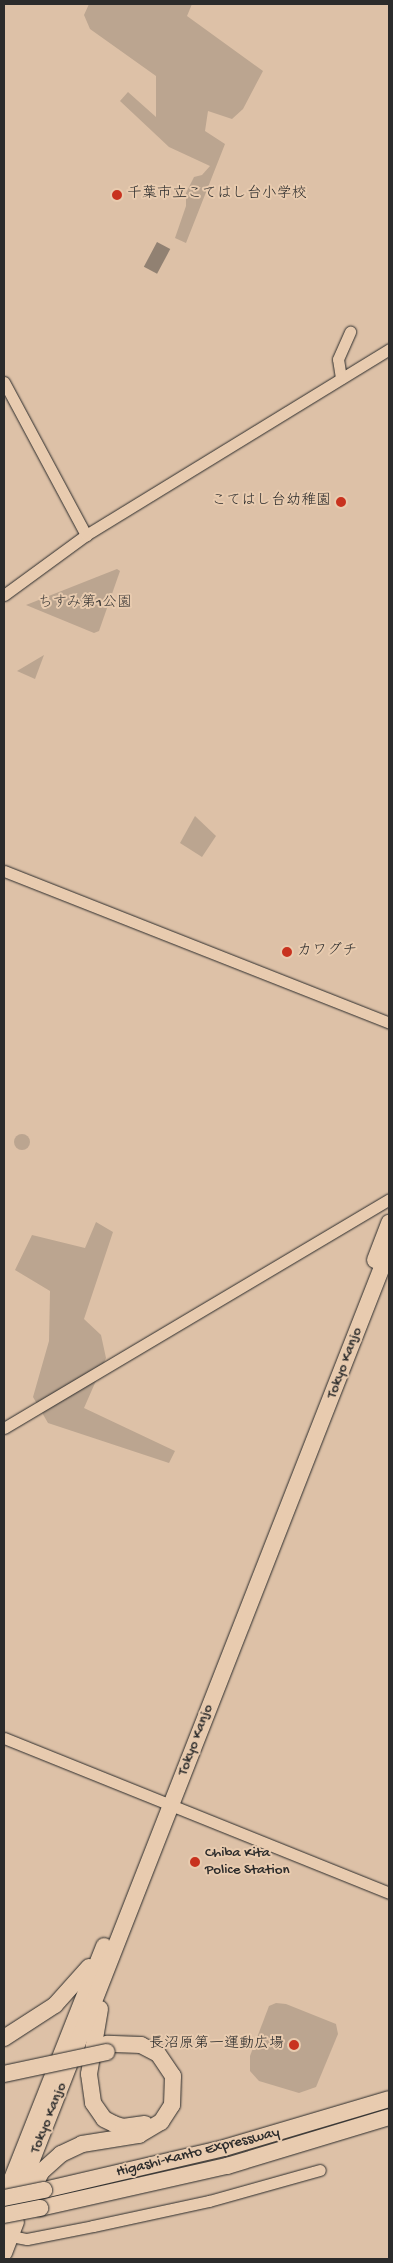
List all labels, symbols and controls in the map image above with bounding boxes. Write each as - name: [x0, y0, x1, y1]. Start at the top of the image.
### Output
- place label: 千葉市立こてはし台小学校: [127, 186, 307, 204]
- marker: 千葉市立こてはし台小学校: [111, 189, 123, 201]
- place label: こてはし台幼稚園: [211, 493, 331, 511]
- marker: こてはし台幼稚園: [335, 496, 347, 508]
- park label: ちすみ第1公園: [37, 595, 133, 613]
- place label: カワグチ: [297, 943, 357, 961]
- marker: カワグチ: [281, 946, 293, 958]
- street label: Tokyo Kanjo: [323, 1325, 367, 1401]
- street label: Tokyo Kanjo: [174, 1702, 218, 1778]
- place label: Chiba Kita Police Station: [205, 1844, 290, 1879]
- marker: Chiba Kita Police Station: [189, 1856, 201, 1868]
- place label: 長沼原第一運動広場: [149, 2036, 284, 2054]
- marker: 長沼原第一運動広場: [288, 2039, 300, 2051]
- street label: Tokyo Kanjo: [27, 2080, 71, 2156]
- street label: Higashi-Kanto Expressway: [115, 2124, 281, 2182]

